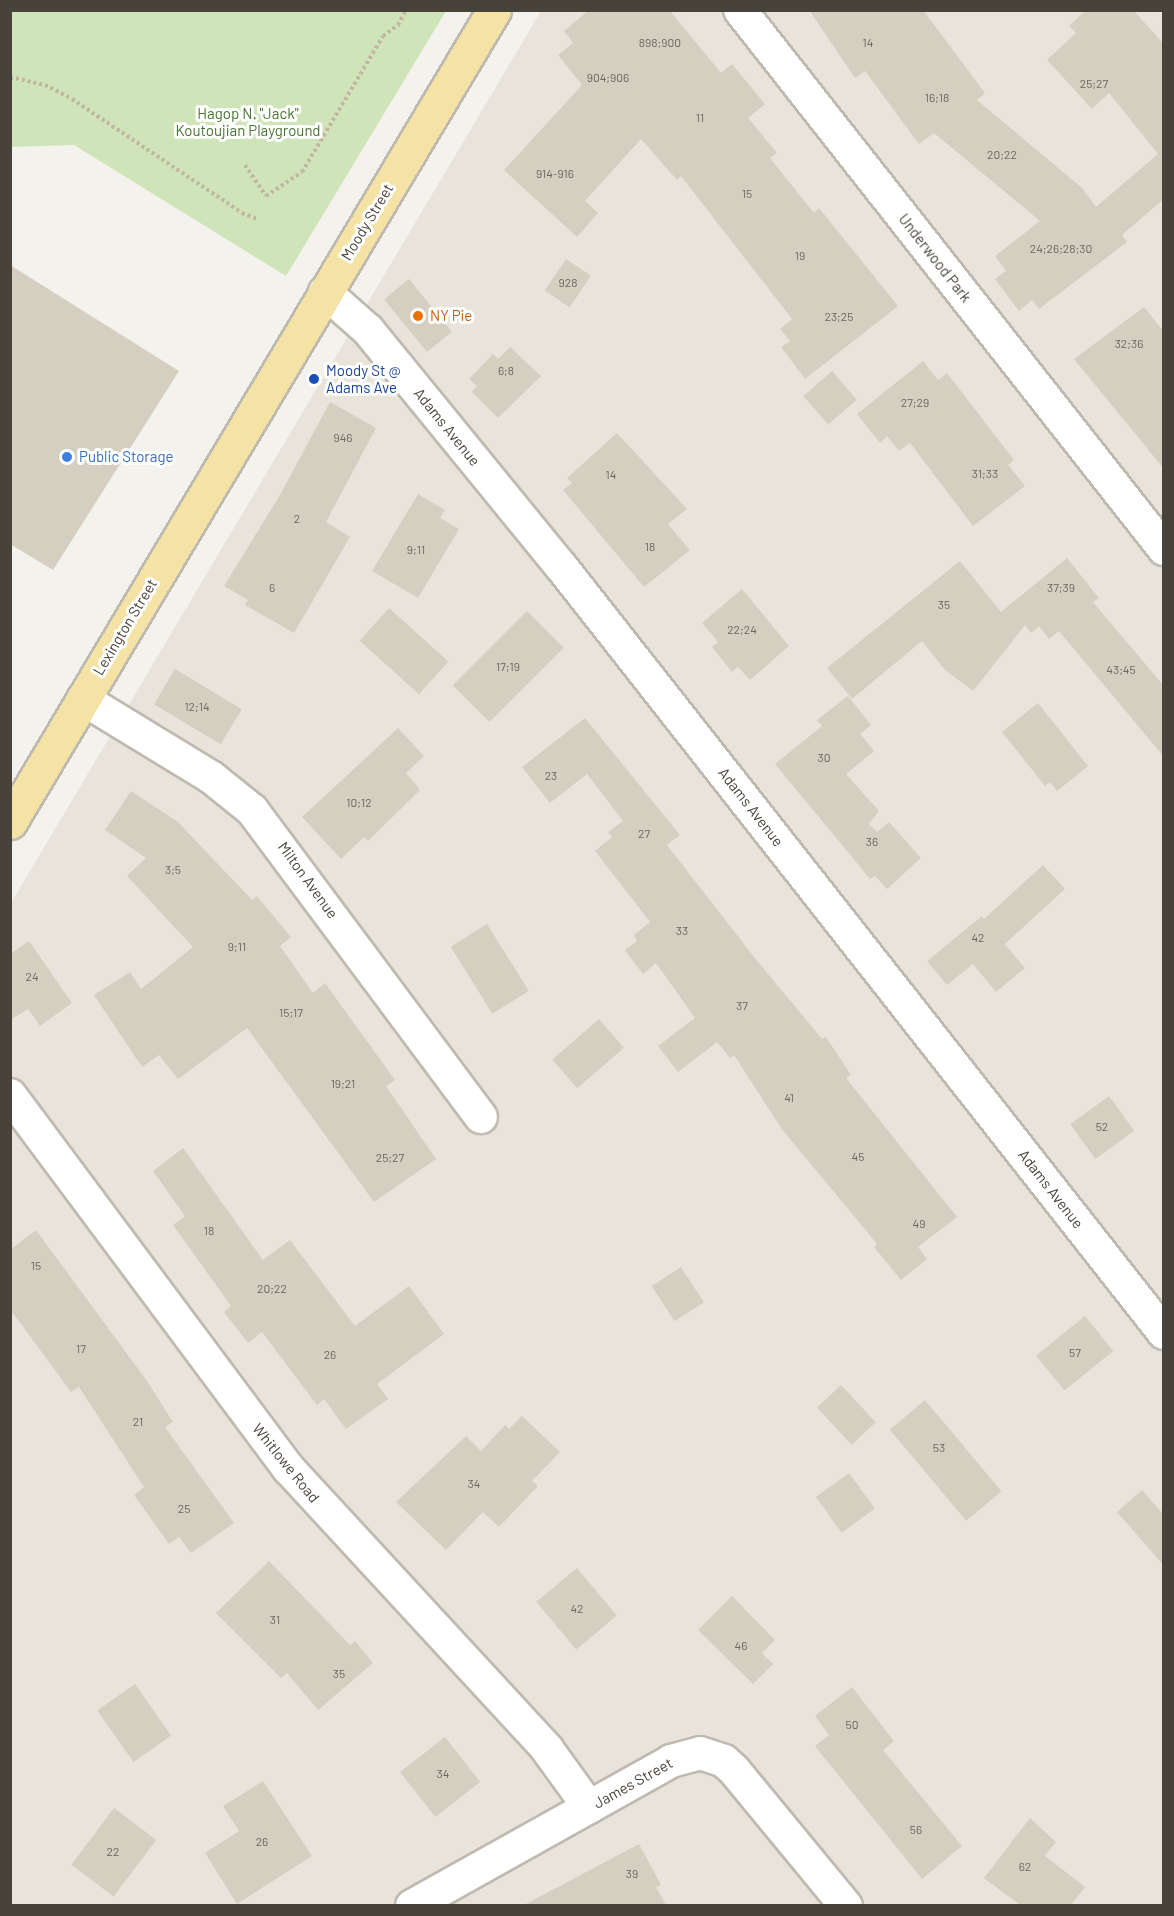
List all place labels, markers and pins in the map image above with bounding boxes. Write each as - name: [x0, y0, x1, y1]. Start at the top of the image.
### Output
- place label: NY Pie: [430, 307, 472, 325]
- marker: NY Pie: [411, 309, 425, 323]
- place label: Moody St @ Adams Ave: [326, 361, 401, 396]
- marker: Moody St @ Adams Ave: [307, 372, 321, 386]
- place label: Public Storage: [79, 448, 173, 466]
- marker: Public Storage: [60, 450, 74, 464]

